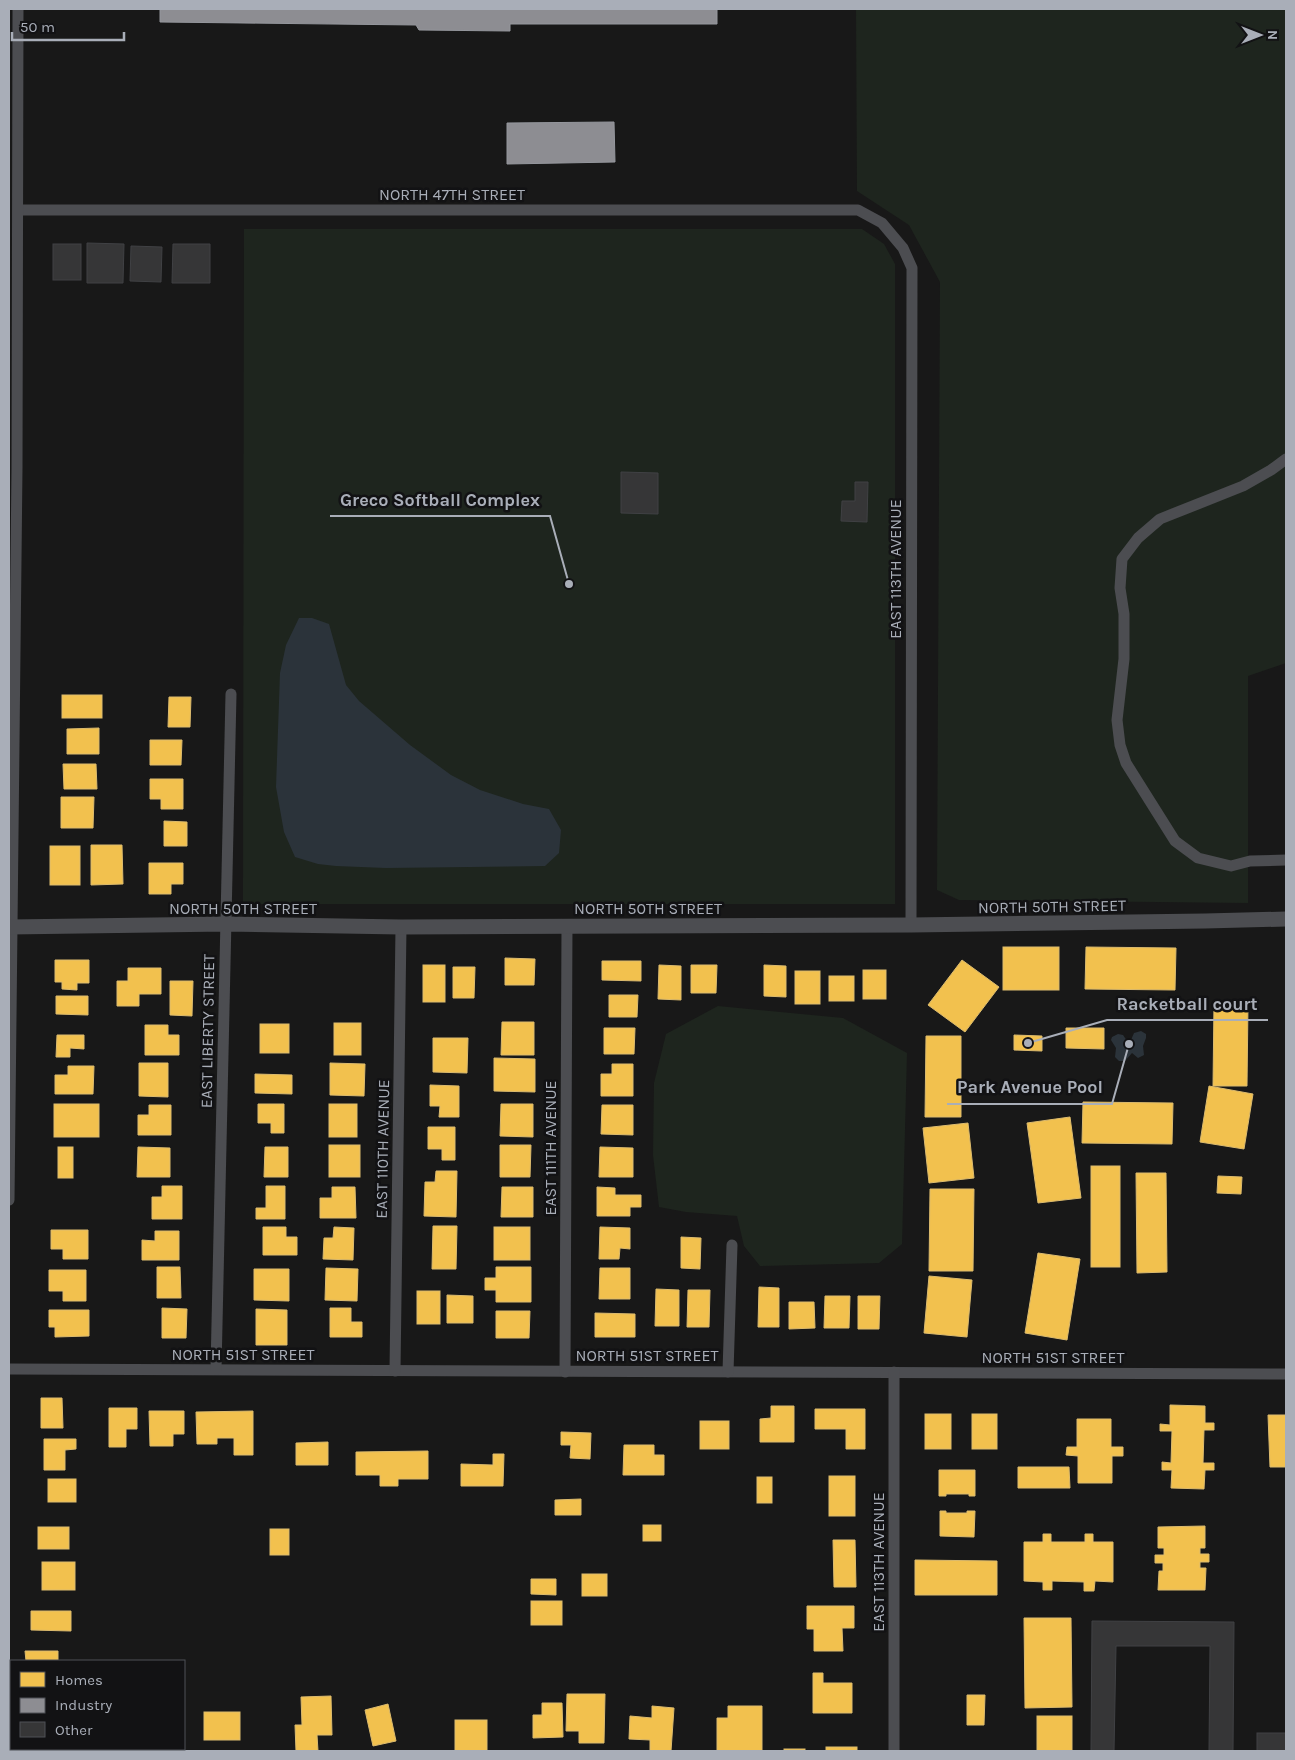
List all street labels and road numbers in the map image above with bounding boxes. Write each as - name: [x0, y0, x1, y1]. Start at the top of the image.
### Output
- street label: NORTH 47TH STREET: [379, 185, 525, 204]
- street label: EAST 113TH AVENUE: [886, 499, 905, 639]
- street label: NORTH 50TH STREET: [978, 896, 1126, 917]
- street label: NORTH 50TH STREET: [169, 899, 317, 918]
- street label: NORTH 50TH STREET: [574, 899, 722, 918]
- street label: EAST LIBERTY STREET: [197, 954, 218, 1108]
- street label: EAST 110TH AVENUE: [372, 1079, 393, 1219]
- street label: EAST 111TH AVENUE: [541, 1080, 560, 1216]
- street label: NORTH 51ST STREET: [172, 1345, 314, 1364]
- street label: NORTH 51ST STREET: [576, 1346, 718, 1365]
- street label: NORTH 51ST STREET: [982, 1348, 1124, 1367]
- street label: EAST 113TH AVENUE: [869, 1492, 888, 1632]

